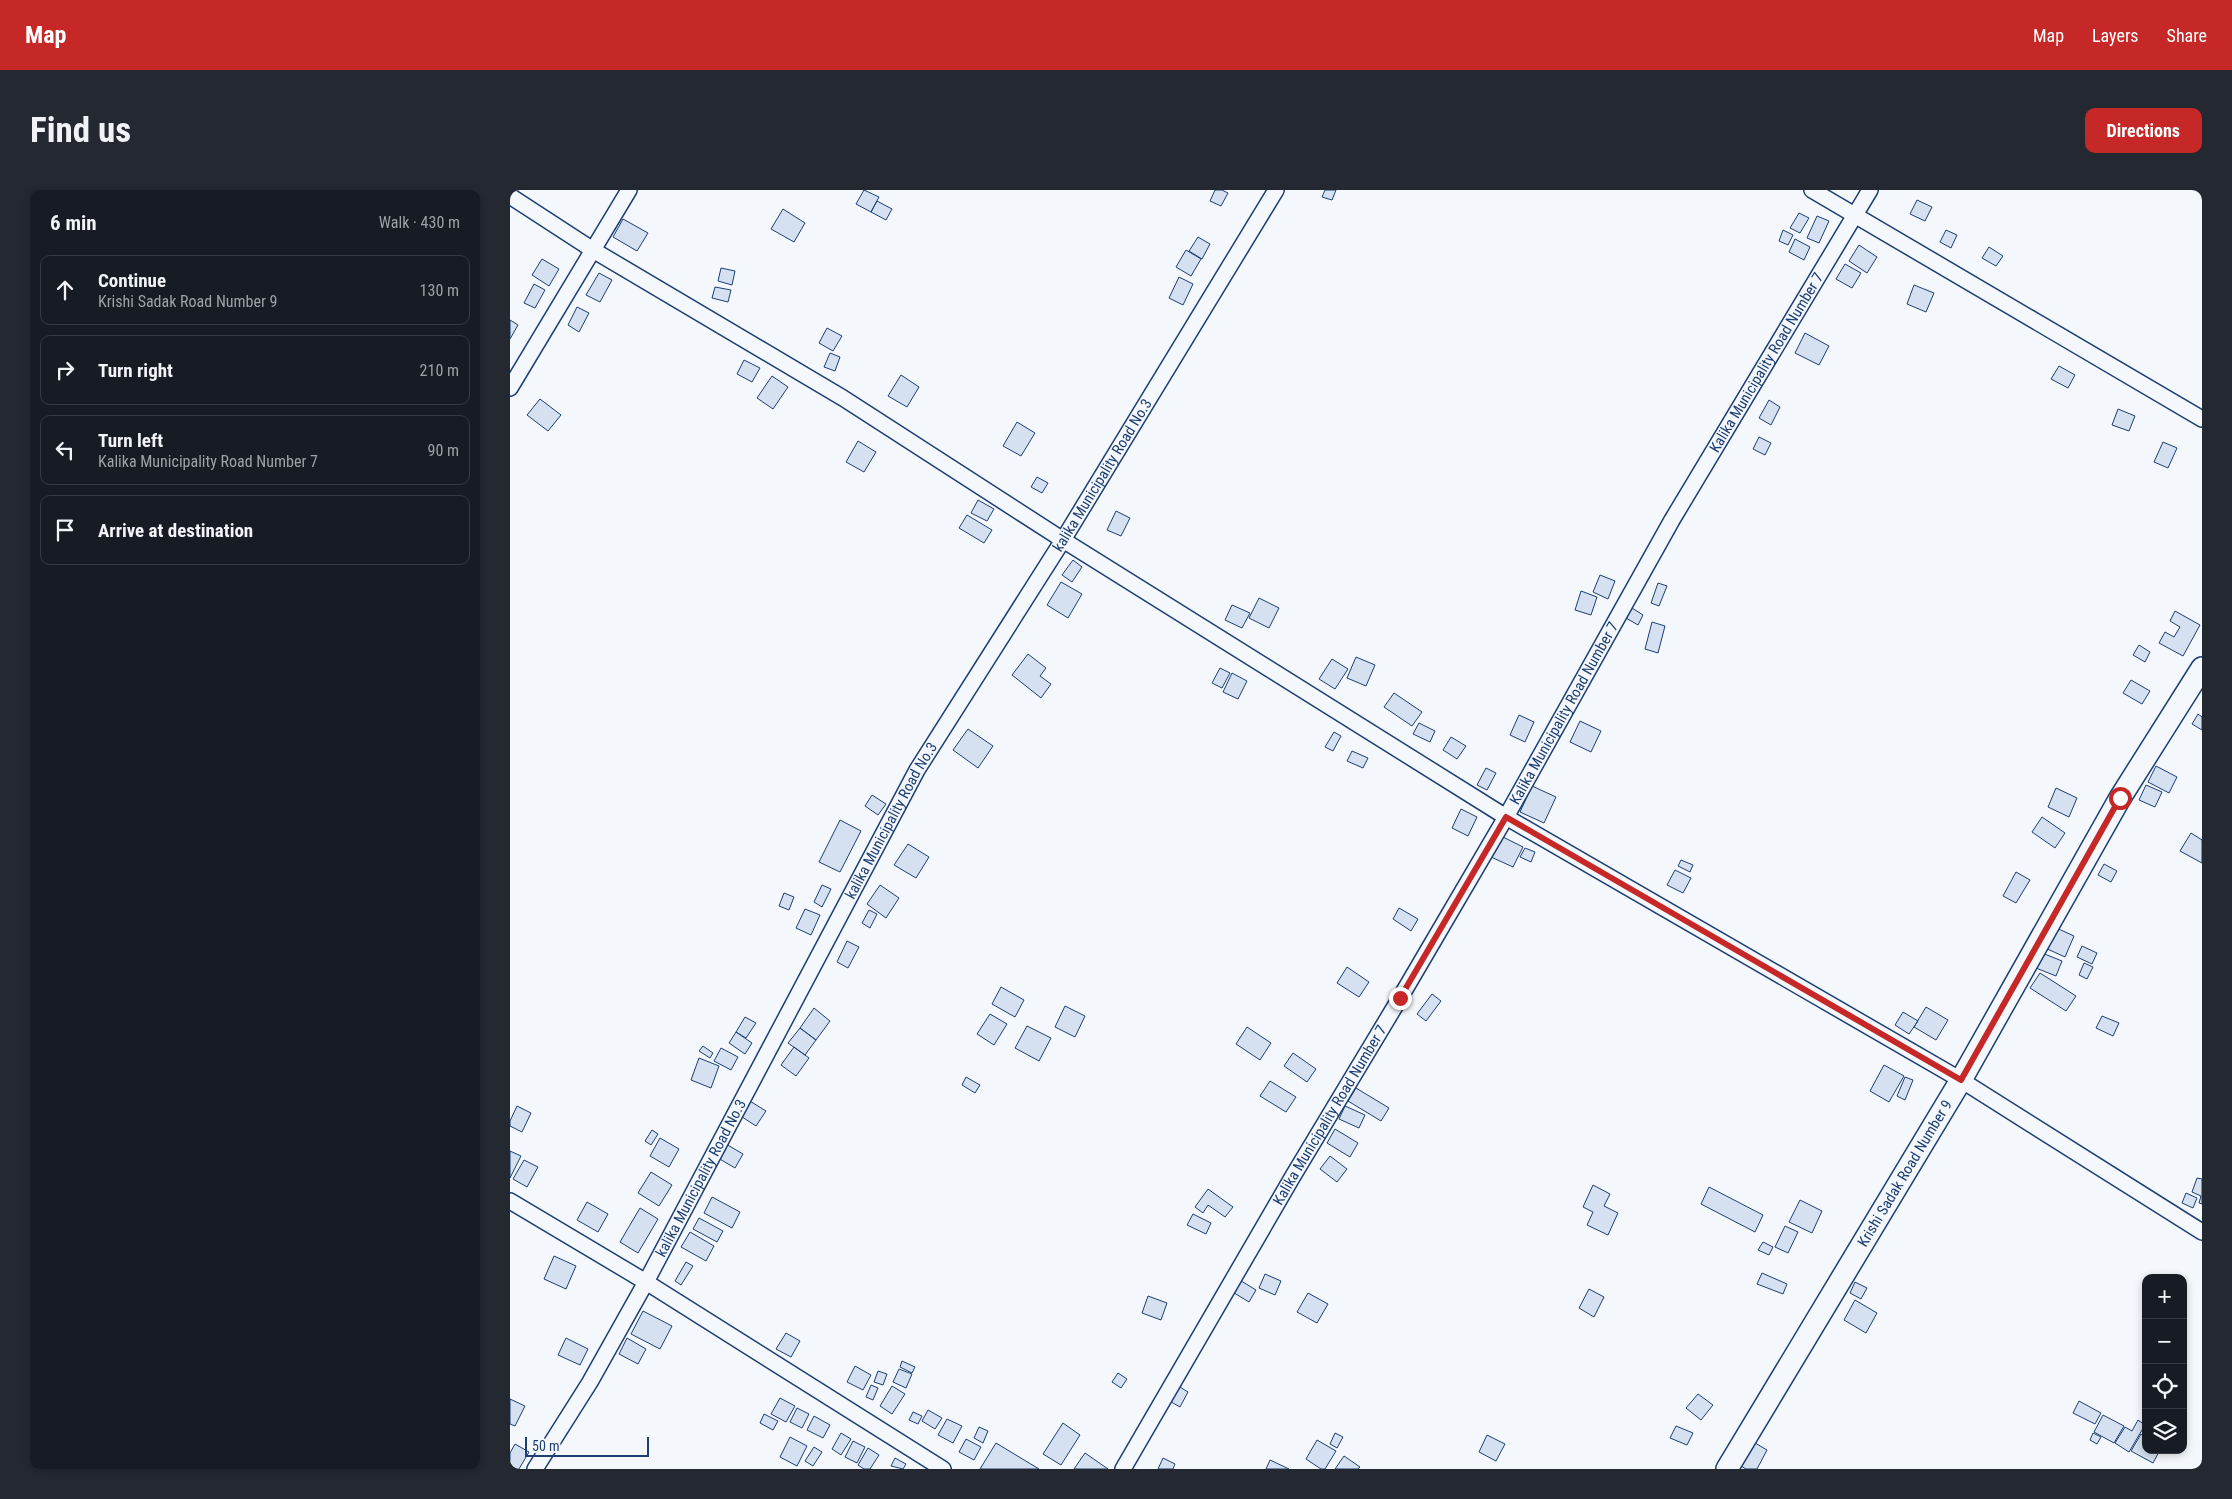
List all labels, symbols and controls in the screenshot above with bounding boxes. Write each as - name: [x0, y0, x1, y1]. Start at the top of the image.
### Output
- text: Map: [25, 21, 66, 49]
- text: Map: [2033, 25, 2064, 46]
- text: Layers: [2092, 25, 2139, 46]
- text: Share: [2167, 25, 2207, 46]
- button: Directions: [2085, 108, 2202, 153]
- text: Find us: [30, 110, 131, 151]
- text: 6 min: [50, 211, 97, 235]
- text: Walk · 430 m: [379, 213, 460, 232]
- text: Continue: [98, 269, 166, 292]
- street label: Kalika Municipality Road Number 7: [1706, 269, 1827, 456]
- icon: ahead: [51, 276, 79, 304]
- text: 130 m: [420, 281, 459, 300]
- text: Krishi Sadak Road Number 9: [98, 292, 277, 311]
- icon: right: [51, 356, 79, 384]
- text: Turn right: [98, 359, 173, 382]
- text: 210 m: [420, 361, 459, 380]
- street label: kalika Municipality Road No.3: [1049, 396, 1156, 555]
- text: Turn left: [98, 429, 163, 452]
- icon: left: [51, 436, 79, 464]
- text: 90 m: [427, 441, 459, 460]
- text: Kalika Municipality Road Number 7: [98, 452, 318, 471]
- icon: arrive: [51, 516, 79, 544]
- text: Arrive at destination: [98, 519, 253, 542]
- street label: Kalika Municipality Road Number 7: [1506, 619, 1622, 808]
- street label: kalika Municipality Road No.3: [841, 739, 941, 902]
- route start: [2109, 787, 2132, 810]
- route end: [1389, 987, 1412, 1010]
- street label: Kalika Municipality Road Number 7: [1269, 1022, 1391, 1208]
- street label: kalika Municipality Road No.3: [652, 1096, 750, 1260]
- street label: Krishi Sadak Road Number 9: [1854, 1097, 1956, 1250]
- map controls: [2142, 1274, 2187, 1454]
- button: +: [2142, 1274, 2187, 1319]
- button: −: [2142, 1319, 2187, 1364]
- button: locate: [2142, 1364, 2187, 1409]
- button: layers: [2142, 1409, 2187, 1454]
- scale bar: [525, 1434, 649, 1457]
- text: 50 m: [532, 1438, 560, 1454]

